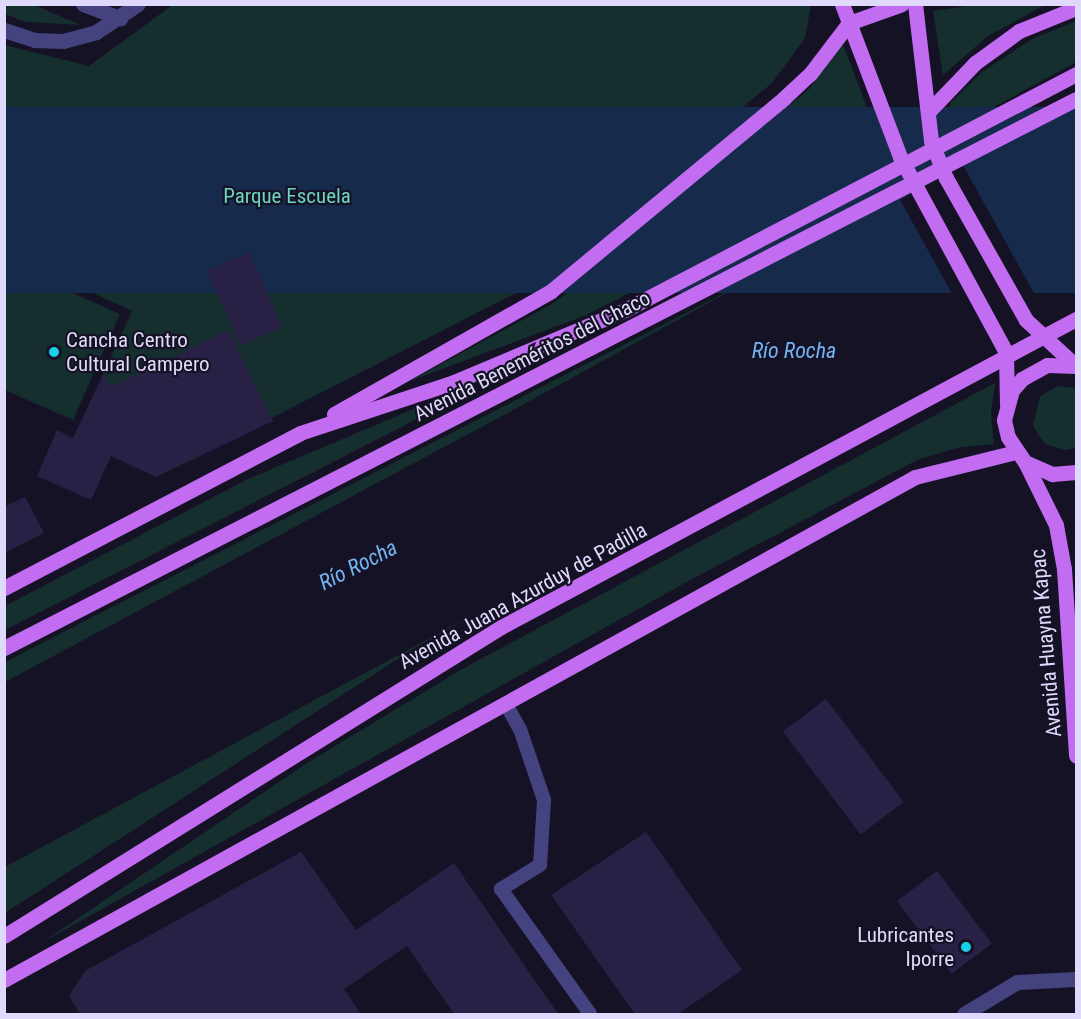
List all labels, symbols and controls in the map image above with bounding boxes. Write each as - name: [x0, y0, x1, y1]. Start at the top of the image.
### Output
- park label: Parque Escuela: [223, 183, 351, 209]
- street label: Avenida Beneméritos del Chaco: [410, 285, 654, 427]
- place label: Cancha Centro Cultural Campero: [66, 327, 210, 377]
- water label: Río Rocha: [752, 338, 836, 364]
- marker: Cancha Centro Cultural Campero: [47, 345, 61, 359]
- street label: Avenida Juana Azurduy de Padilla: [395, 517, 651, 675]
- water label: Río Rocha: [314, 534, 402, 596]
- street label: Avenida Huayna Kapac: [1025, 548, 1067, 738]
- place label: Lubricantes Iporre: [857, 922, 954, 972]
- marker: Lubricantes Iporre: [959, 940, 973, 954]

